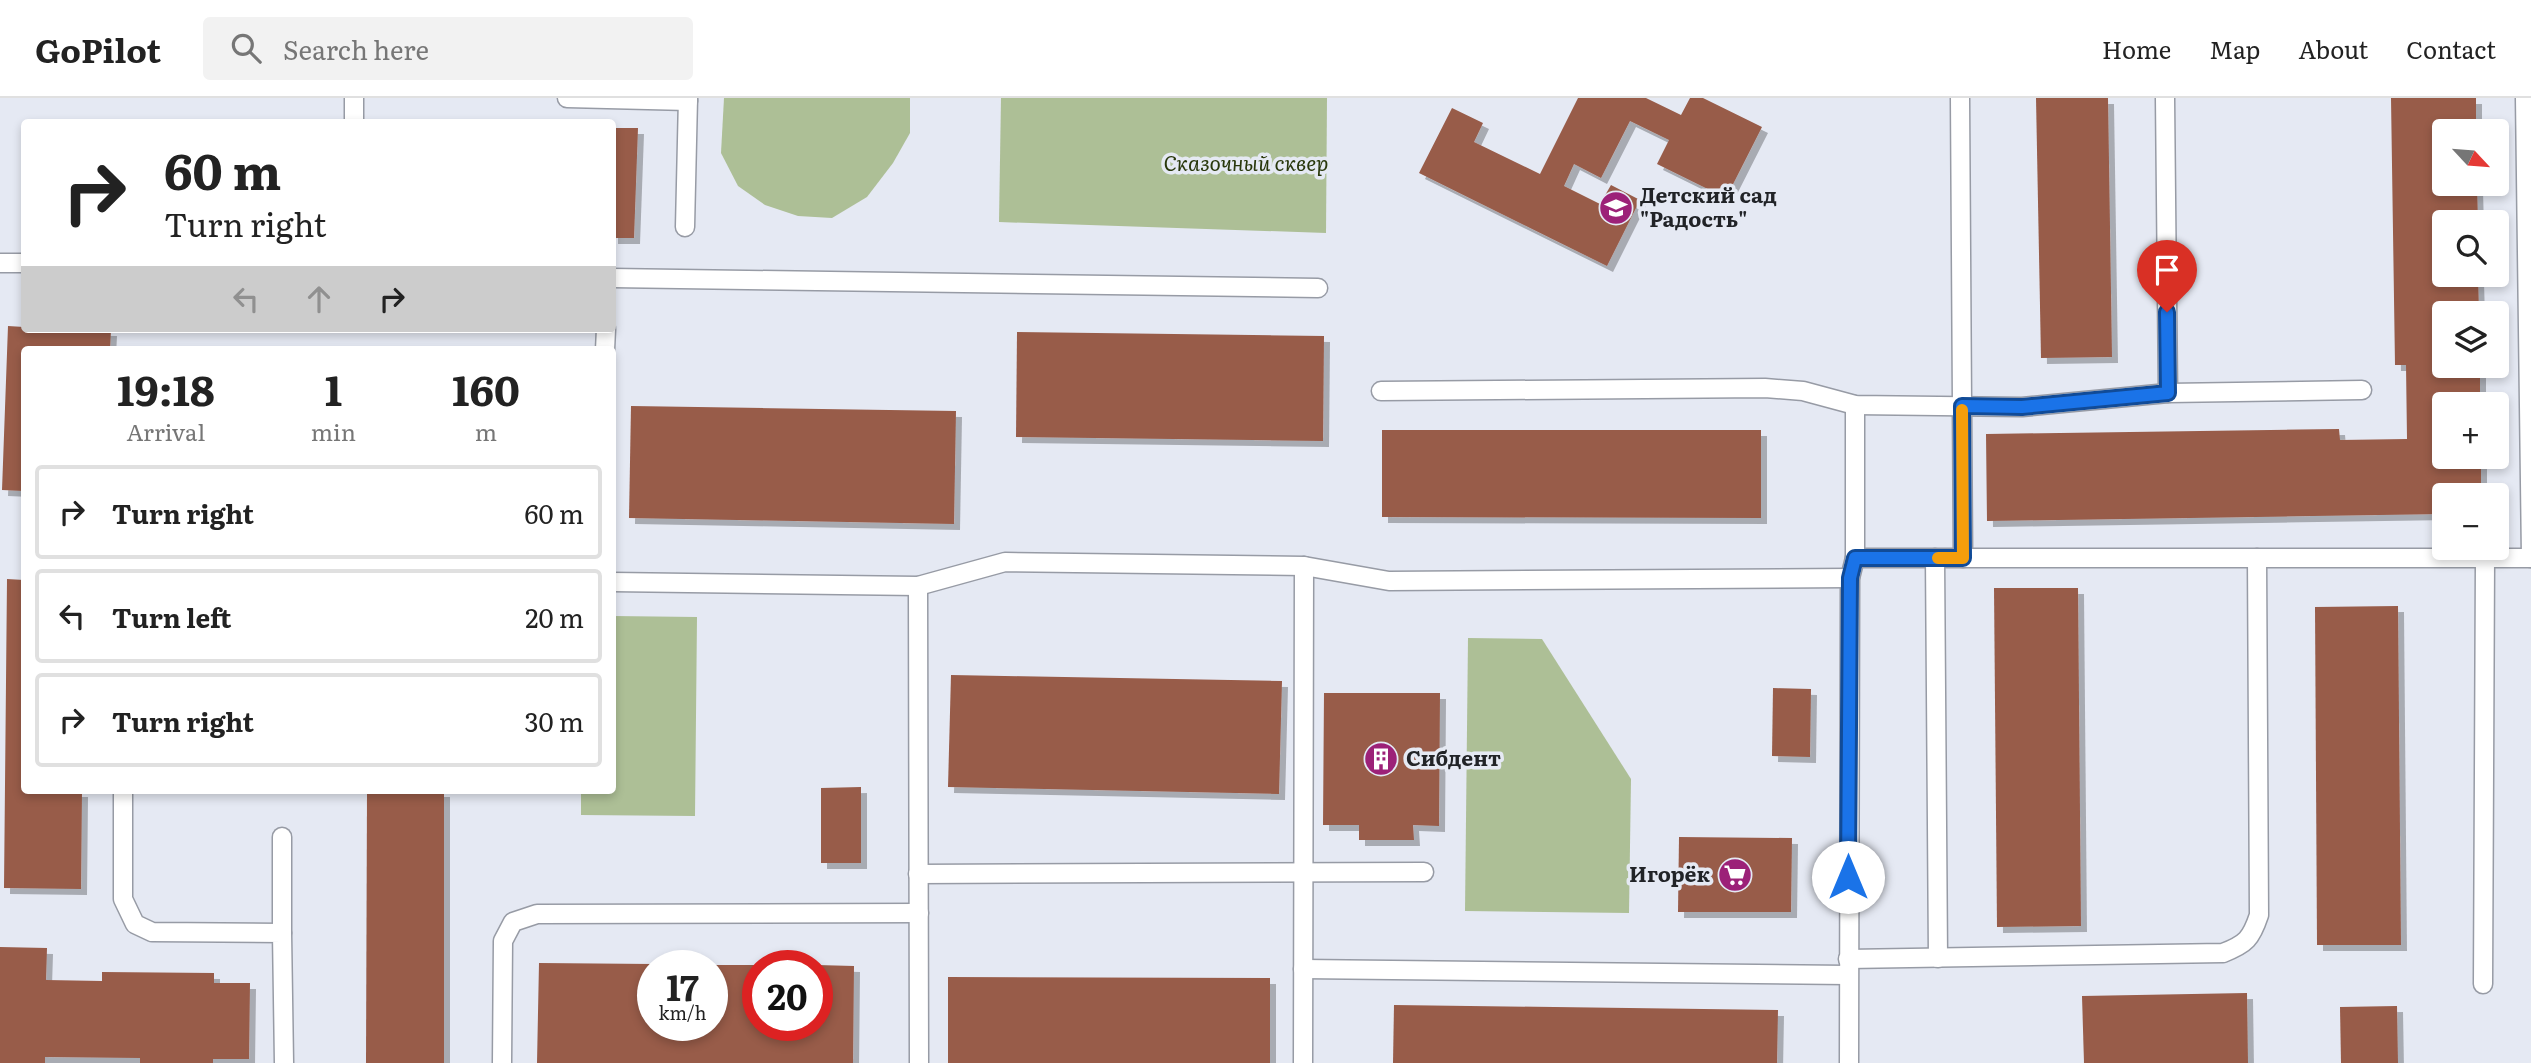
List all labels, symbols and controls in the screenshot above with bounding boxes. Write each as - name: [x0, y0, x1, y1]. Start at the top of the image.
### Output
- search box: [203, 17, 693, 80]
- text: GoPilot: [35, 24, 161, 73]
- icon: search: [227, 29, 265, 67]
- text: Search here: [283, 29, 429, 68]
- text: Home: [2102, 31, 2171, 66]
- text: Map: [2209, 31, 2260, 66]
- text: About: [2298, 31, 2368, 66]
- text: Contact: [2406, 31, 2496, 66]
- north arrow: [2432, 119, 2510, 196]
- map controls: [2432, 119, 2509, 560]
- text: 60 m: [164, 132, 281, 205]
- park label: Сказочный сквер: [1164, 146, 1328, 177]
- icon: right: [49, 147, 140, 238]
- place label: Детский сад "Радость": [1640, 178, 1777, 233]
- school or university icon: Детский сад "Радость": [1597, 189, 1635, 227]
- text: Turn right: [164, 199, 326, 247]
- button: search: [2432, 210, 2509, 287]
- pin: [2137, 240, 2197, 312]
- icon: arrive: [2148, 251, 2186, 289]
- icon: left: [227, 280, 265, 318]
- icon: ahead: [300, 280, 338, 318]
- icon: right: [373, 280, 411, 318]
- button: layers: [2432, 301, 2509, 378]
- text: 19:18: [117, 357, 215, 419]
- text: 1: [325, 357, 342, 419]
- text: 160: [452, 357, 520, 419]
- button: +: [2432, 392, 2509, 469]
- text: Arrival: [127, 414, 205, 448]
- text: min: [311, 414, 356, 448]
- text: m: [475, 414, 497, 448]
- button: −: [2432, 483, 2509, 560]
- icon: right: [53, 493, 91, 531]
- text: Turn right: [112, 493, 254, 532]
- text: 60 m: [525, 493, 584, 532]
- icon: left: [53, 597, 91, 635]
- text: Turn left: [112, 597, 231, 636]
- text: 20 m: [525, 597, 584, 636]
- icon: right: [53, 701, 91, 739]
- text: Turn right: [112, 701, 254, 740]
- text: 30 m: [524, 701, 584, 740]
- building icon: Сибдент: [1362, 740, 1400, 778]
- place label: Сибдент: [1406, 741, 1501, 772]
- position arrow: [1811, 840, 1885, 914]
- supermarket icon: Игорёк: [1716, 856, 1754, 894]
- place label: Игорёк: [1629, 857, 1710, 888]
- speed limit sign: 20: [742, 950, 833, 1041]
- text: 17: [666, 960, 699, 1012]
- text: km/h: [659, 999, 706, 1026]

